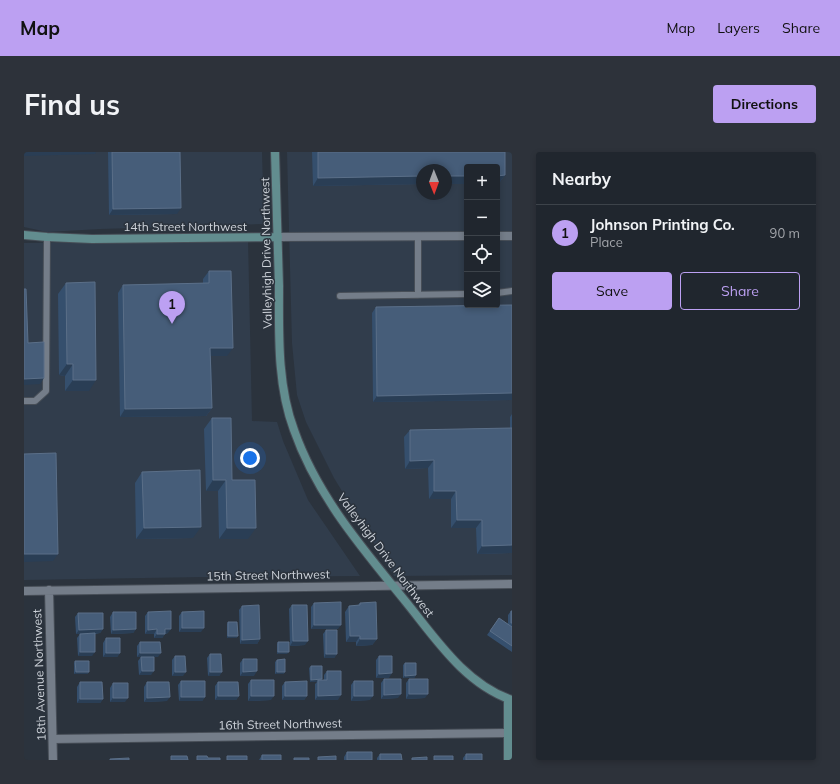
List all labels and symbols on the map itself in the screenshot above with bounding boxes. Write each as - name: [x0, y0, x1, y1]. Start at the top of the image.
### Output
- north arrow: [416, 164, 452, 200]
- street label: Valleyhigh Drive Northwest: [257, 177, 275, 329]
- street label: 14th Street Northwest: [123, 219, 247, 234]
- pin: 1: [159, 291, 185, 324]
- your location: [240, 448, 260, 468]
- street label: Valleyhigh Drive Northwest: [334, 490, 438, 620]
- street label: 15th Street Northwest: [206, 566, 330, 584]
- street label: 18th Avenue Northwest: [29, 609, 49, 741]
- street label: 16th Street Northwest: [218, 715, 342, 733]

